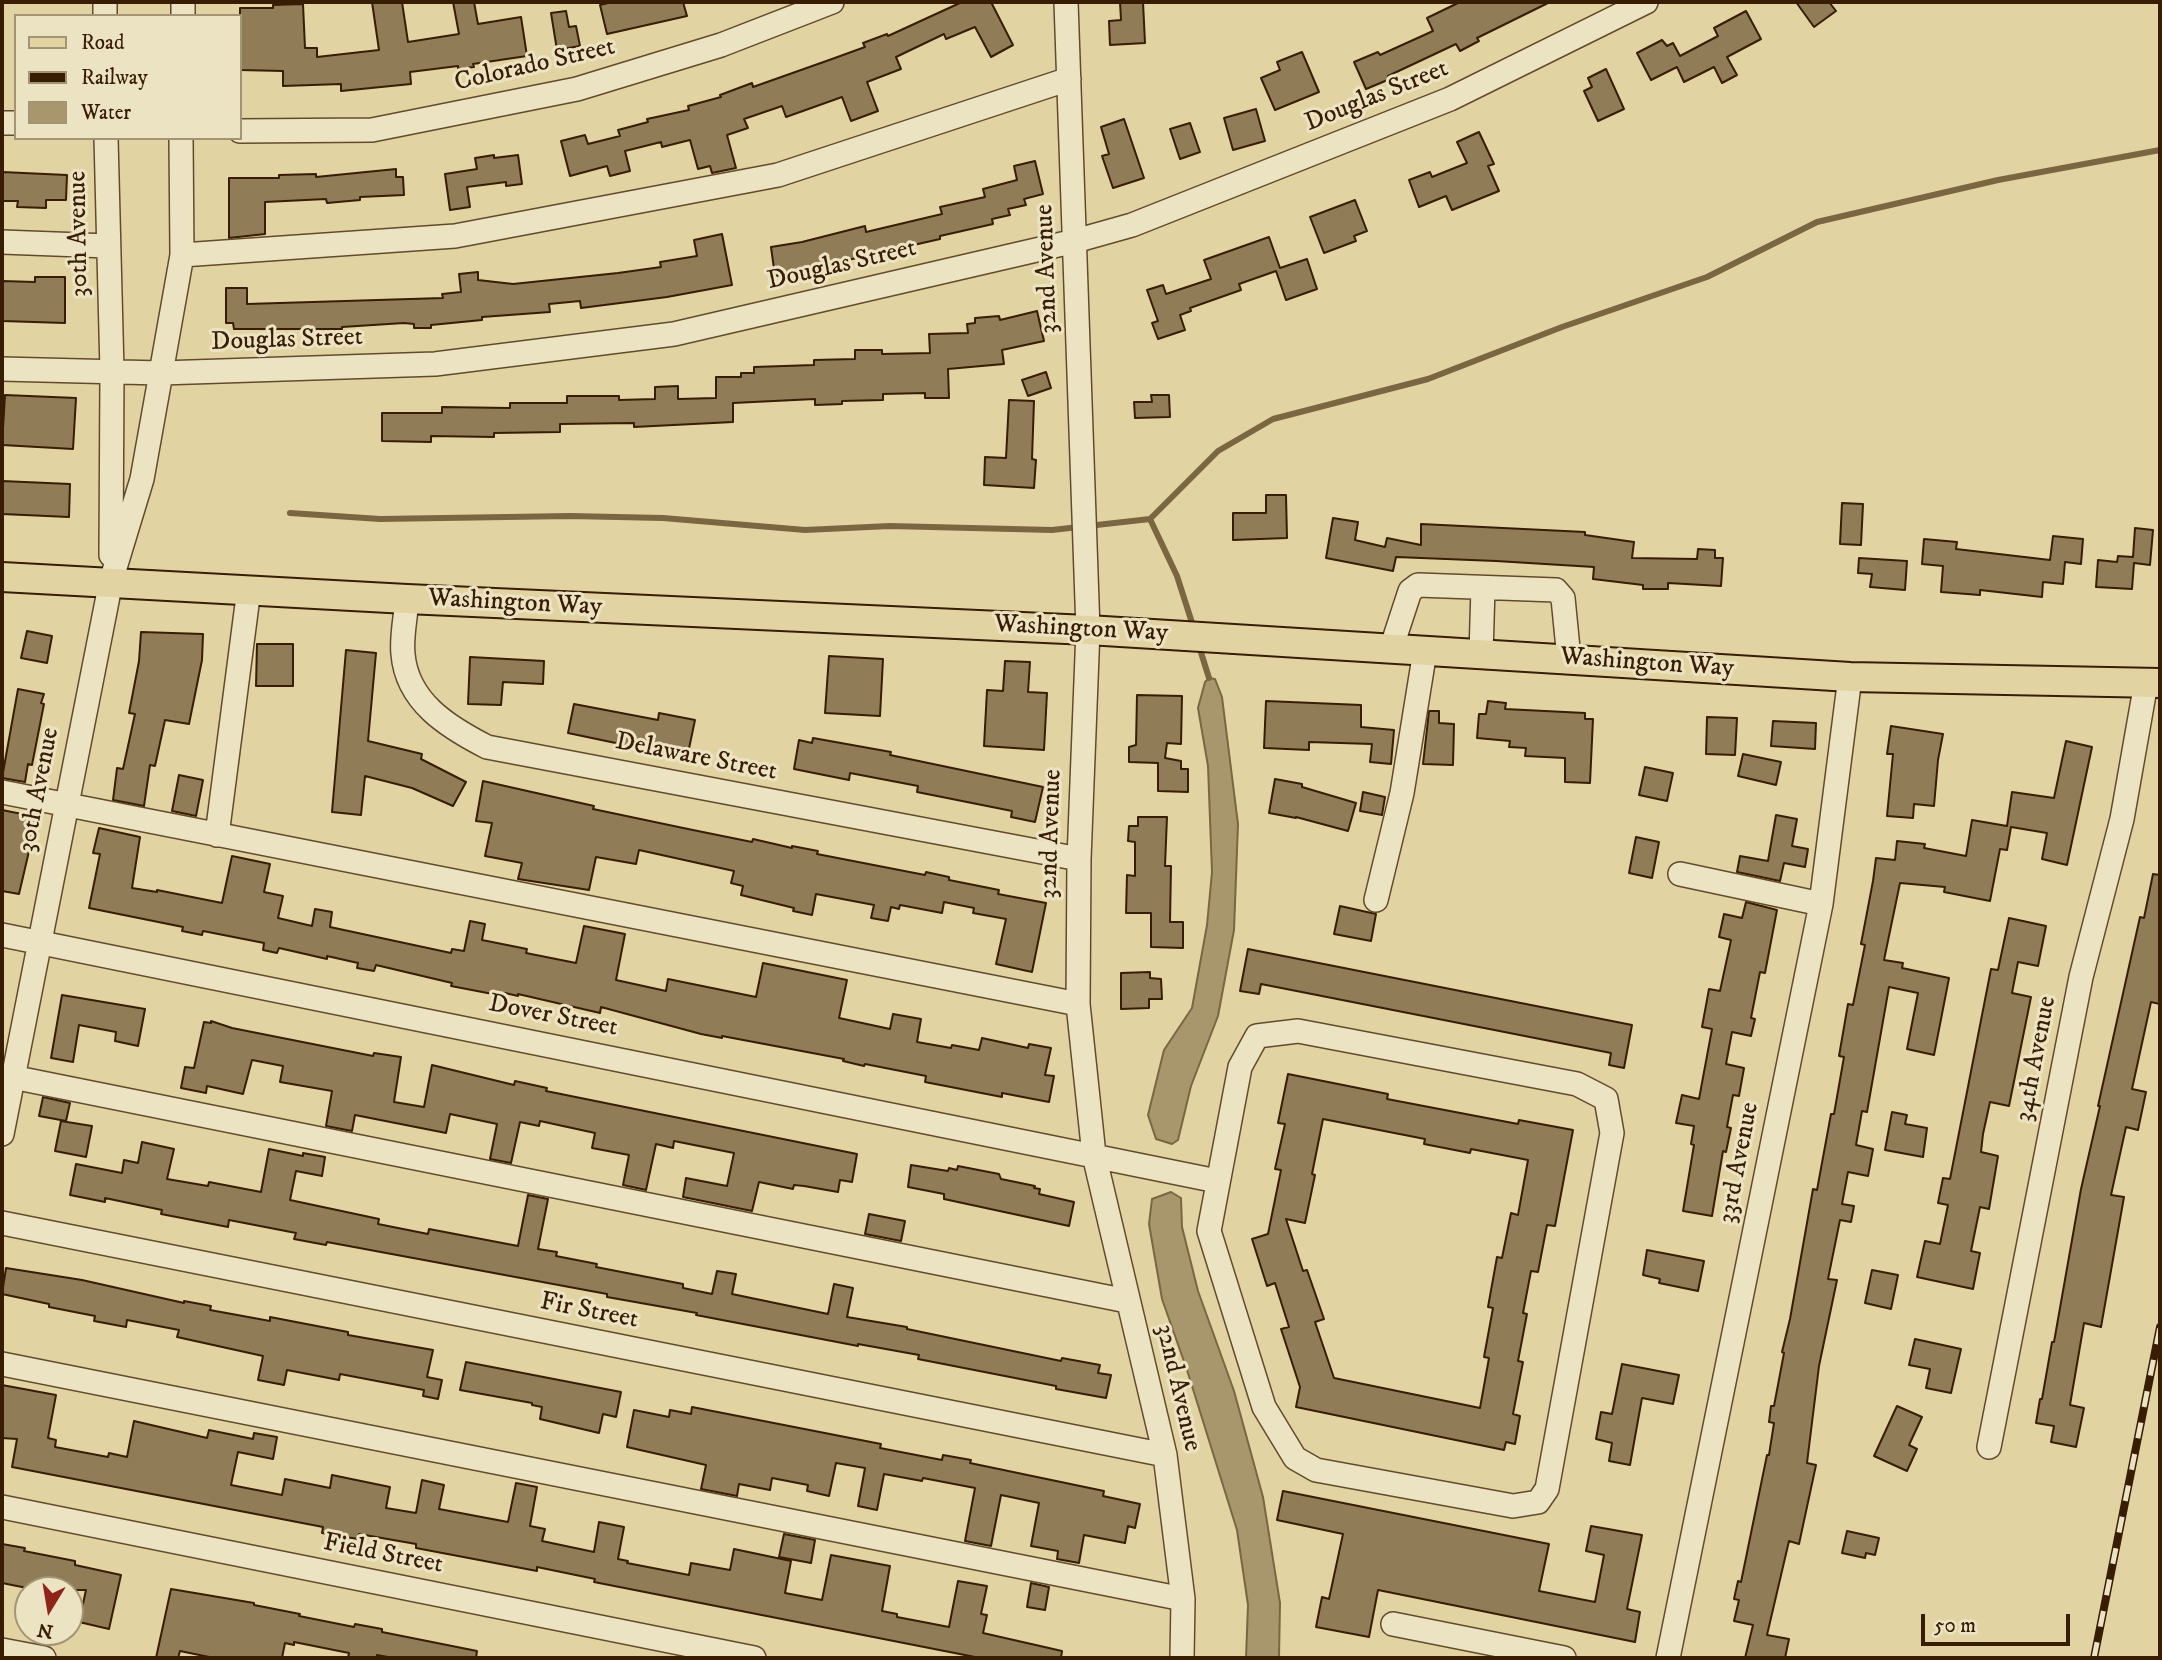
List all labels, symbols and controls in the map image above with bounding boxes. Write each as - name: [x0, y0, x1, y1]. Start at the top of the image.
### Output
- legend: [14, 14, 242, 140]
- text: Road: [81, 30, 125, 56]
- street label: Colorado Street: [452, 32, 618, 100]
- street label: Douglas Street: [1301, 54, 1453, 140]
- text: Railway: [81, 65, 148, 91]
- text: Water: [81, 100, 131, 126]
- street label: 30th Avenue: [63, 171, 97, 297]
- street label: 32nd Avenue: [1030, 204, 1066, 334]
- street label: Douglas Street: [765, 234, 919, 298]
- street label: Douglas Street: [211, 323, 363, 359]
- street label: Washington Way: [427, 584, 603, 624]
- street label: Washington Way: [993, 610, 1169, 650]
- street label: Washington Way: [1559, 642, 1735, 686]
- street label: 30th Avenue: [13, 725, 67, 855]
- street label: Delaware Street: [613, 727, 779, 789]
- street label: 32nd Avenue: [1034, 769, 1070, 899]
- street label: Dover Street: [486, 989, 620, 1045]
- street label: 34th Avenue: [2010, 994, 2064, 1124]
- street label: 33rd Avenue: [1713, 1100, 1767, 1226]
- street label: Fir Street: [537, 1287, 641, 1337]
- street label: 32nd Avenue: [1147, 1321, 1207, 1455]
- street label: Field Street: [321, 1528, 445, 1582]
- north arrow: [14, 1576, 84, 1646]
- scale bar: [1924, 1600, 2073, 1644]
- text: 50 m: [1934, 1613, 1976, 1639]
- text: N: [35, 1617, 55, 1643]

